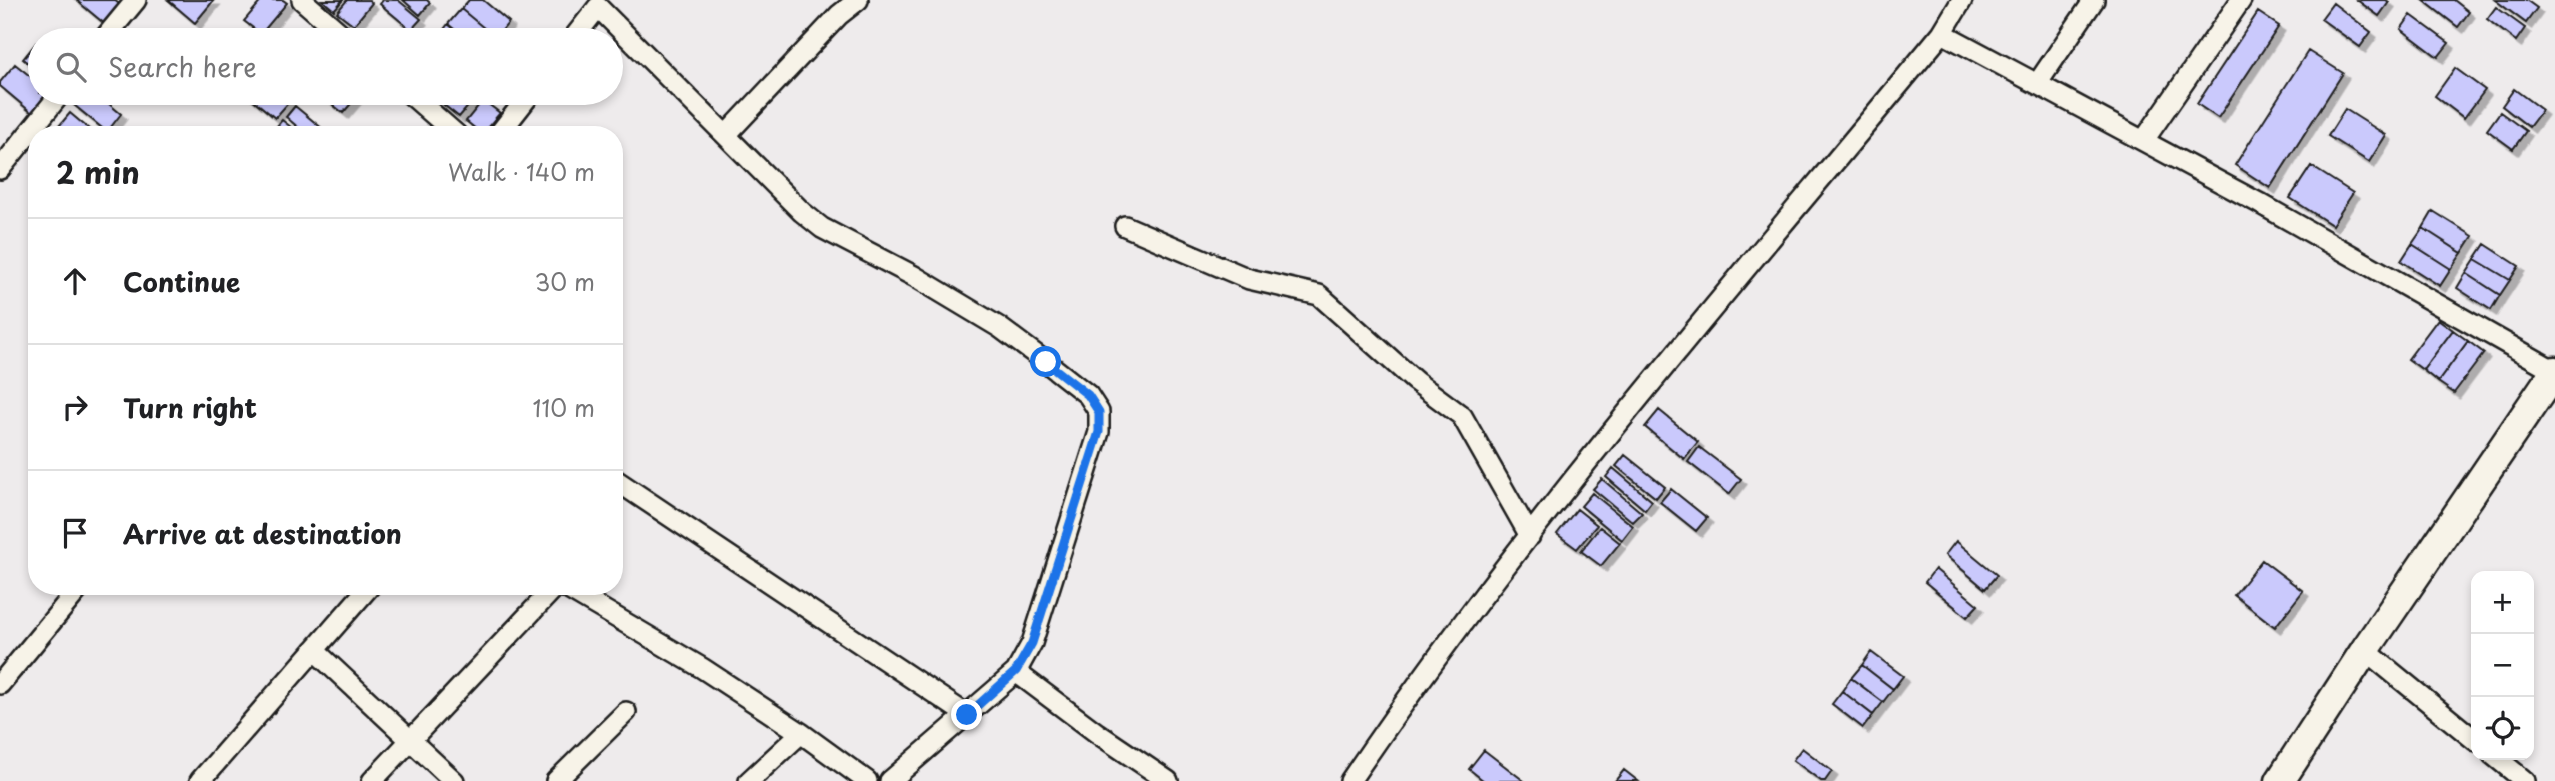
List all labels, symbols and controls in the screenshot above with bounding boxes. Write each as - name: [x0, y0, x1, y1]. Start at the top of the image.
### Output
- search box: [28, 28, 623, 105]
- text: Search here: [108, 47, 257, 86]
- icon: search: [52, 48, 90, 86]
- text: 2 min: [56, 149, 140, 194]
- text: Walk · 140 m: [448, 154, 595, 189]
- icon: ahead: [56, 262, 94, 300]
- text: Continue: [123, 262, 240, 301]
- text: 30 m: [534, 264, 595, 299]
- route start: [1030, 346, 1061, 377]
- icon: right: [56, 388, 94, 426]
- text: Turn right: [123, 388, 257, 427]
- text: 110 m: [533, 390, 595, 425]
- icon: arrive: [56, 514, 94, 552]
- text: Arrive at destination: [123, 514, 402, 553]
- map controls: [2471, 571, 2534, 760]
- button: +: [2471, 571, 2534, 634]
- button: −: [2471, 634, 2534, 697]
- button: locate: [2471, 697, 2534, 760]
- route end: [951, 699, 982, 730]

